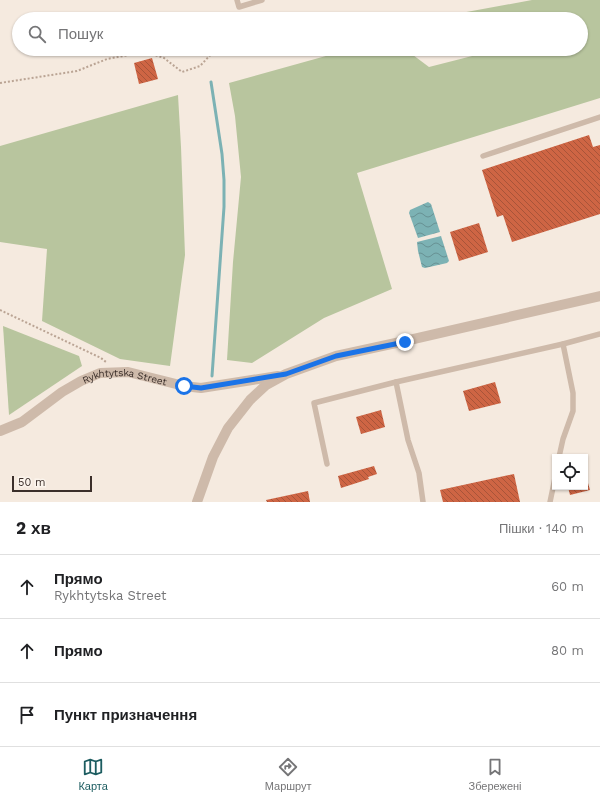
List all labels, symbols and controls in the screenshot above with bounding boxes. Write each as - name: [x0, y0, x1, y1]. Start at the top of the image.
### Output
- search box: [12, 12, 588, 56]
- icon: search: [26, 23, 48, 45]
- text: Пошук: [58, 25, 103, 43]
- route end: [396, 333, 414, 351]
- street label: Rykhtytska Street: [81, 366, 169, 387]
- route start: [175, 377, 193, 395]
- map controls: [552, 454, 588, 490]
- button: locate: [552, 454, 588, 490]
- scale bar: [12, 474, 92, 493]
- text: 50 m: [18, 476, 45, 489]
- text: 2 хв: [16, 518, 51, 538]
- text: Пішки · 140 m: [499, 521, 584, 536]
- text: Прямо: [54, 570, 103, 588]
- icon: ahead: [16, 576, 38, 598]
- text: 60 m: [551, 579, 584, 594]
- text: Rykhtytska Street: [54, 588, 167, 603]
- icon: ahead: [16, 640, 38, 662]
- text: Прямо: [54, 642, 103, 660]
- text: 80 m: [551, 643, 584, 658]
- icon: arrive: [16, 704, 38, 726]
- text: Пункт призначення: [54, 706, 197, 724]
- tab: Карта: [78, 756, 108, 793]
- tab: Маршрут: [265, 756, 312, 793]
- tab: Збережені: [469, 756, 522, 793]

